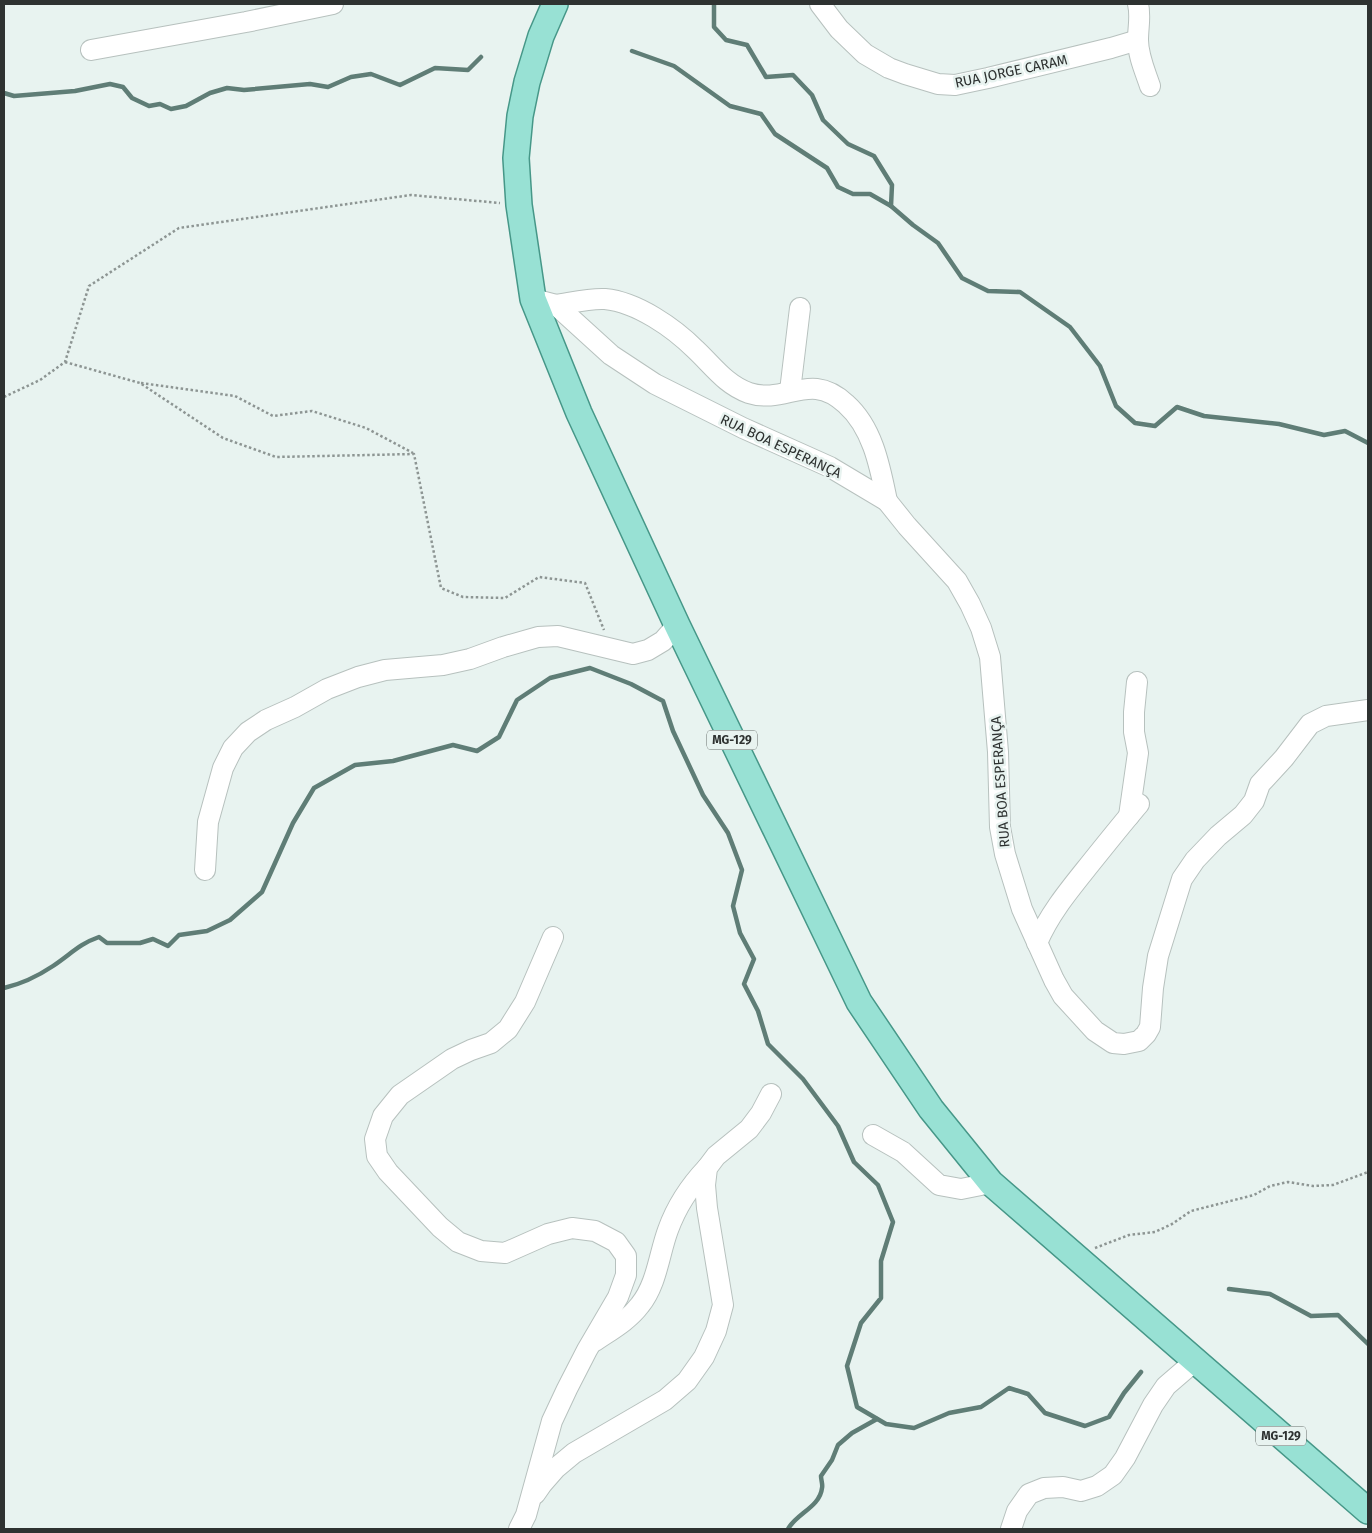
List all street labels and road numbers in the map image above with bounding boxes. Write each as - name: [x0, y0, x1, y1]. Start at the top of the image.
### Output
- street label: RUA JORGE CARAM: [953, 51, 1069, 92]
- street label: RUA BOA ESPERANÇA: [718, 411, 844, 482]
- street label: RUA BOA ESPERANÇA: [987, 716, 1014, 848]
- road number: MG-129: [707, 730, 757, 750]
- road number: MG-129: [1256, 1426, 1306, 1445]

